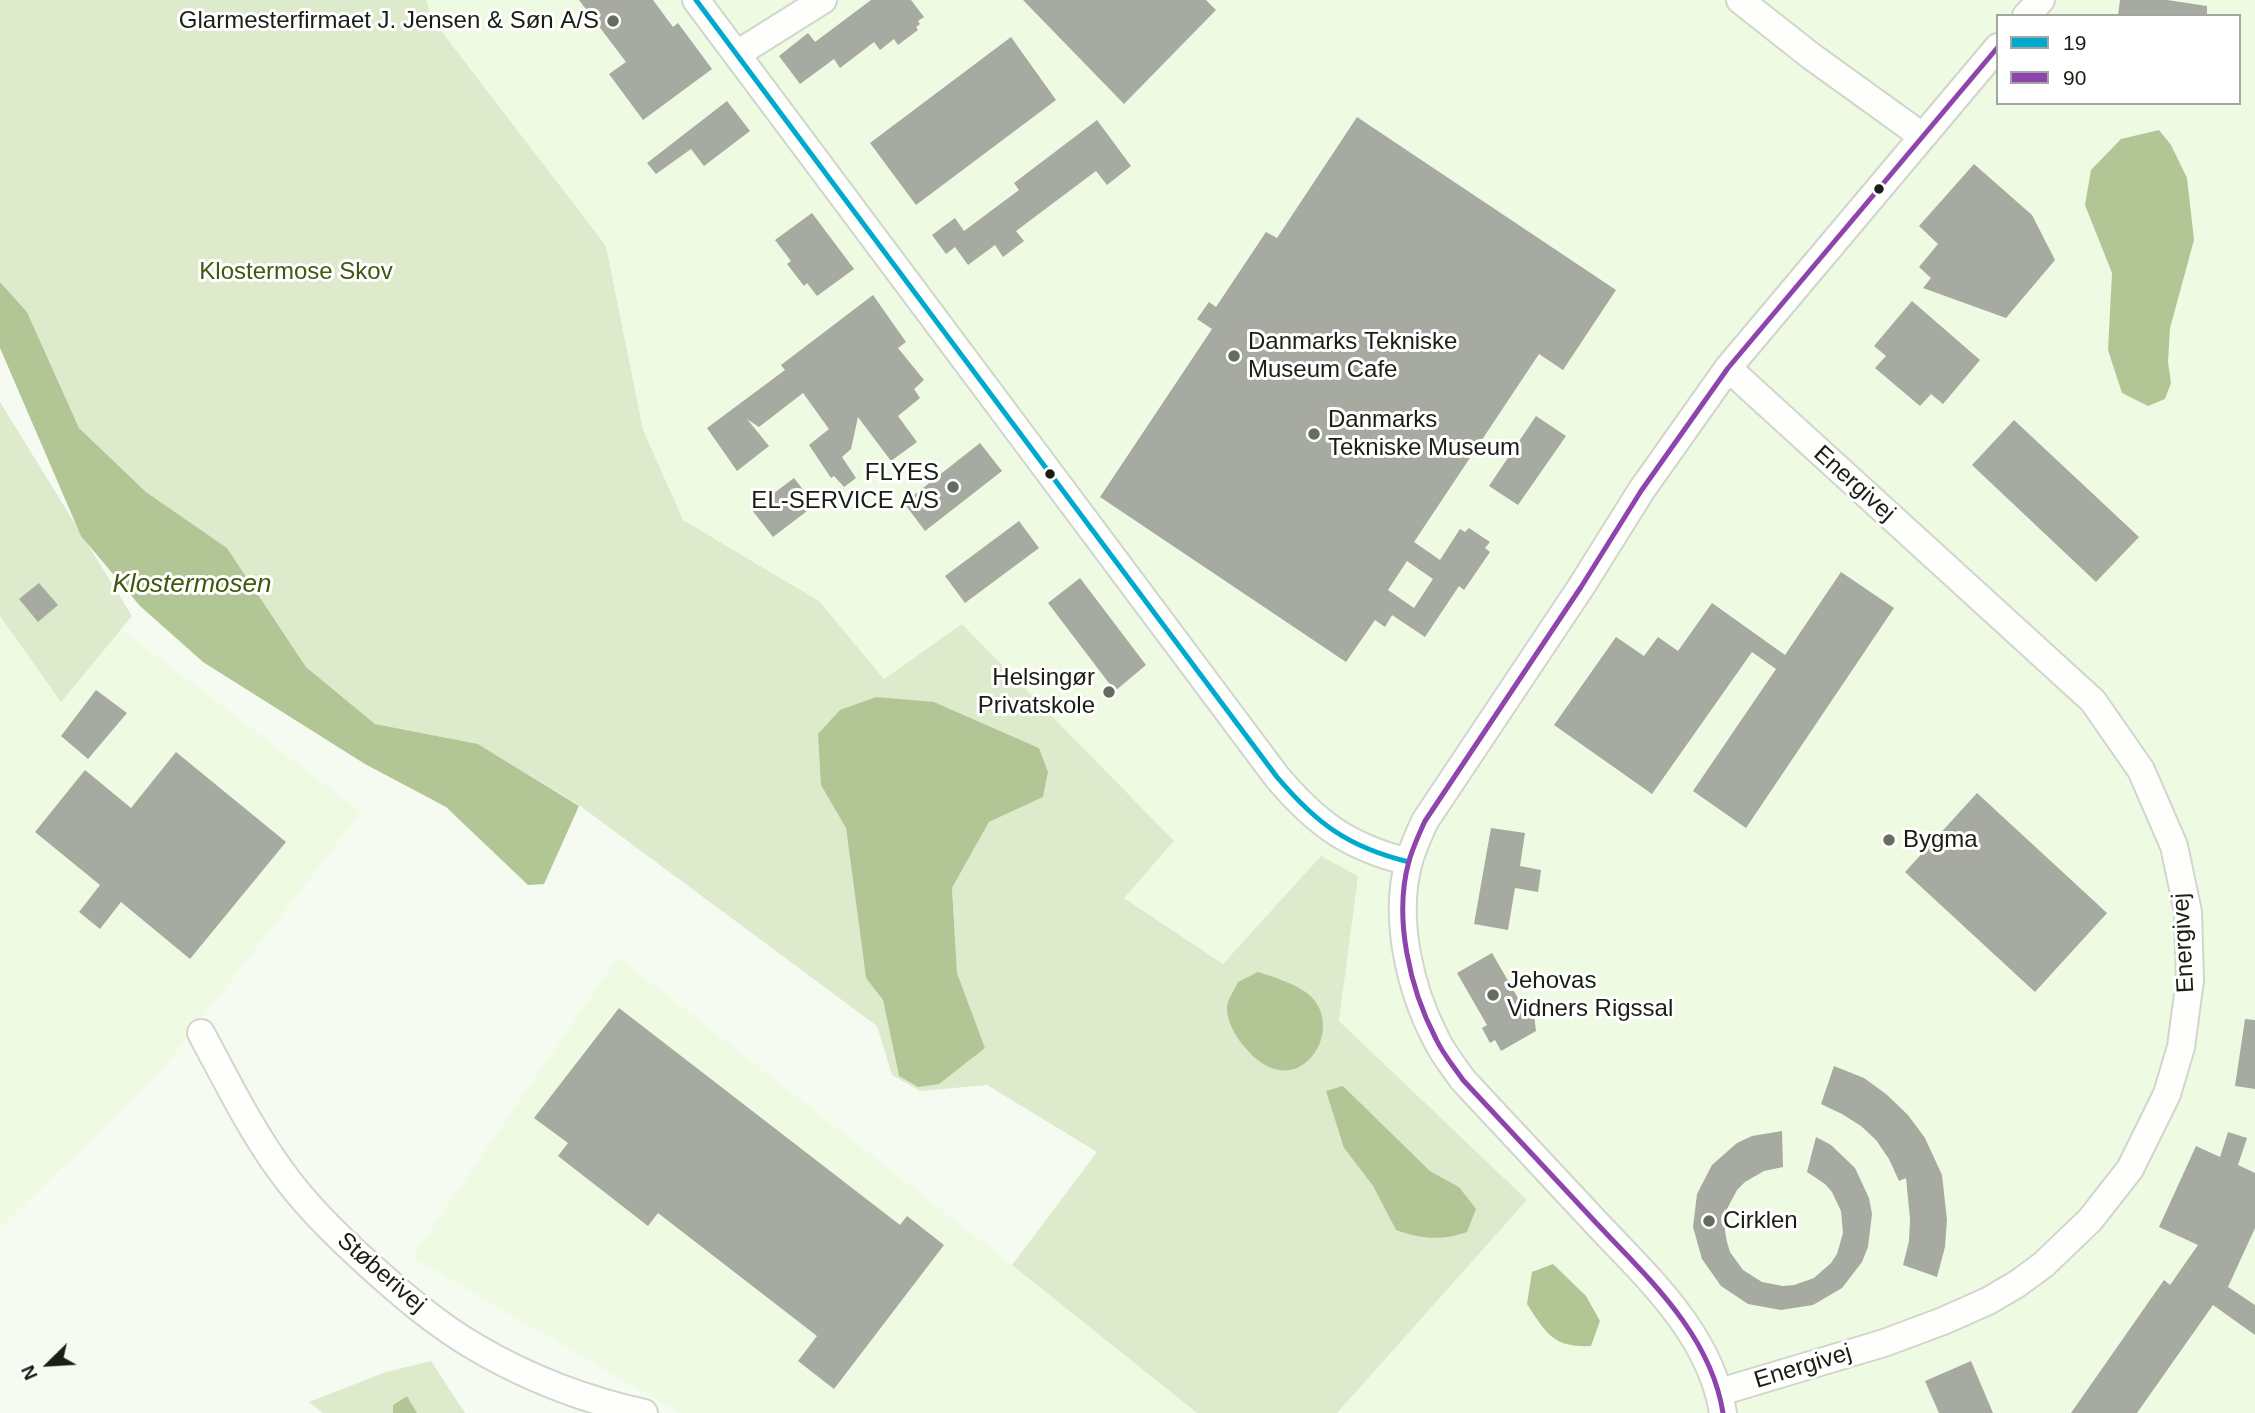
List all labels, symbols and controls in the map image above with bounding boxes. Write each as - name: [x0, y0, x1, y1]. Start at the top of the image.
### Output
- place label: Glarmesterfirmaet J. Jensen & Søn A/S: [179, 7, 599, 35]
- marker: Glarmesterfirmaet J. Jensen & Søn A/S: [605, 13, 621, 29]
- legend: [1996, 14, 2241, 105]
- text: 19: [2063, 31, 2086, 54]
- text: 90: [2063, 66, 2086, 89]
- unlabelled marker: [1872, 182, 1886, 196]
- park label: Klostermose Skov: [199, 258, 393, 286]
- place label: Danmarks Tekniske Museum Cafe: [1248, 328, 1457, 384]
- marker: Danmarks Tekniske Museum Cafe: [1226, 348, 1242, 364]
- place label: Danmarks Tekniske Museum: [1328, 406, 1520, 462]
- marker: Danmarks Tekniske Museum: [1306, 426, 1322, 442]
- street label: Energivej: [1807, 440, 1901, 528]
- place label: FLYES EL-SERVICE A/S: [751, 459, 939, 515]
- unlabelled marker: [1043, 467, 1057, 481]
- marker: FLYES EL-SERVICE A/S: [945, 479, 961, 495]
- water label: Klostermosen: [113, 569, 271, 601]
- place label: Helsingør Privatskole: [978, 664, 1095, 720]
- marker: Helsingør Privatskole: [1101, 684, 1117, 700]
- place label: Bygma: [1903, 826, 1978, 854]
- marker: Bygma: [1881, 832, 1897, 848]
- street label: Energivej: [2167, 892, 2201, 994]
- place label: Jehovas Vidners Rigssal: [1507, 967, 1673, 1023]
- marker: Jehovas Vidners Rigssal: [1485, 987, 1501, 1003]
- place label: Cirklen: [1723, 1207, 1798, 1235]
- marker: Cirklen: [1701, 1213, 1717, 1229]
- street label: Støberivej: [331, 1227, 431, 1319]
- north arrow: [14, 1329, 84, 1399]
- street label: Energivej: [1751, 1339, 1855, 1395]
- text: N: [17, 1362, 42, 1383]

